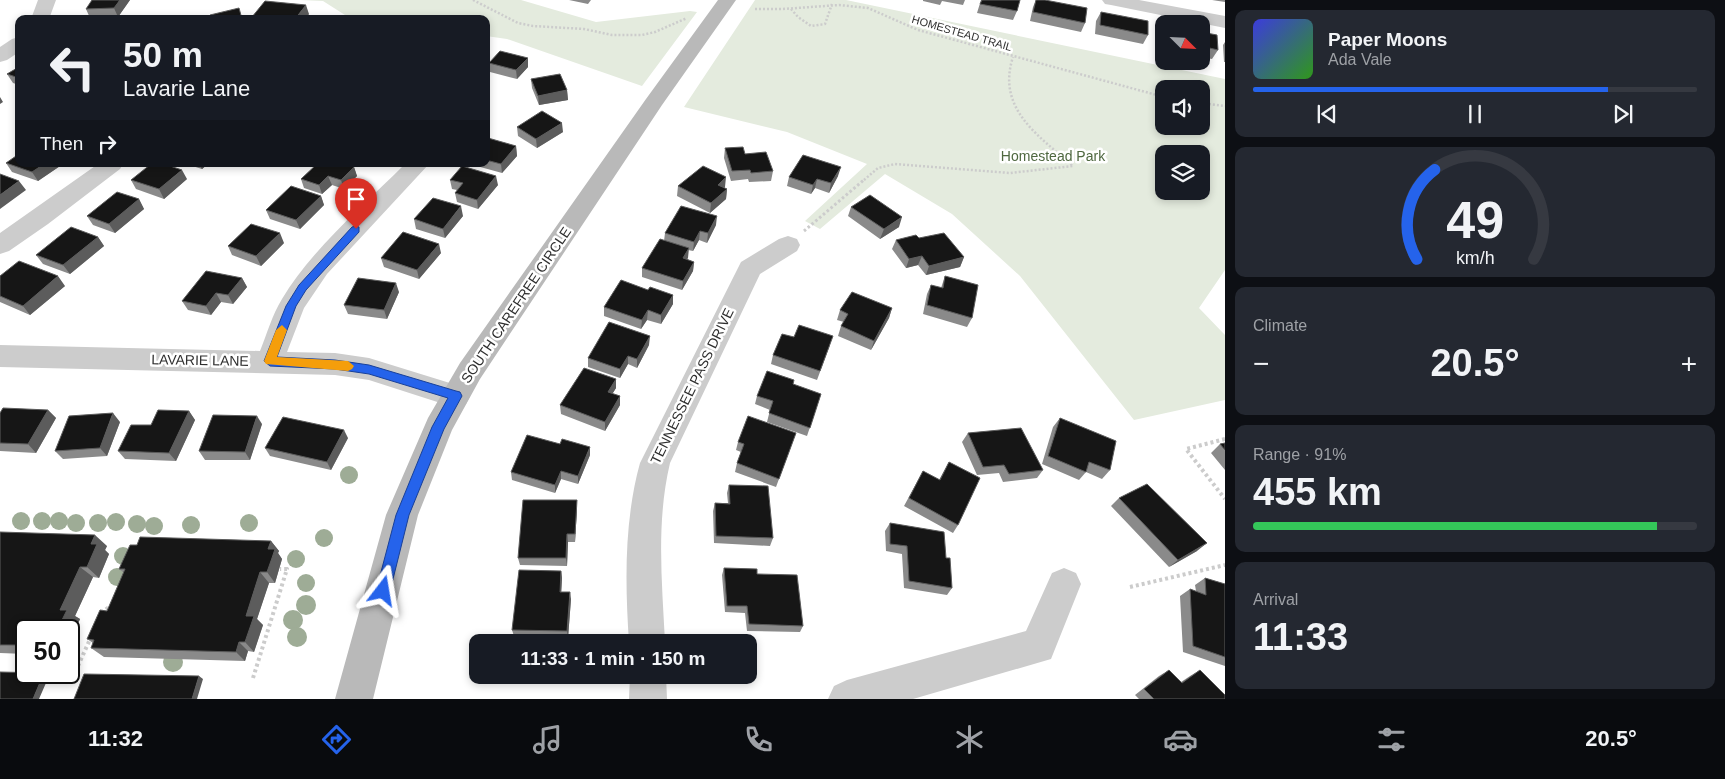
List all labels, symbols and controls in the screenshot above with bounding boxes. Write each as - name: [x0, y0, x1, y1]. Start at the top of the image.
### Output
- street label: HOMESTEAD TRAIL: [910, 13, 1014, 53]
- north arrow: [1155, 15, 1210, 70]
- map controls: [1155, 15, 1210, 200]
- text: Paper Moons: [1328, 29, 1447, 50]
- icon: left: [40, 35, 105, 100]
- text: 50 m: [123, 35, 203, 74]
- text: Ada Vale: [1328, 51, 1392, 68]
- text: Lavarie Lane: [123, 76, 250, 101]
- button: sound: [1155, 80, 1210, 135]
- icon: previous: [1313, 100, 1341, 128]
- icon: pause: [1461, 100, 1489, 128]
- icon: next: [1609, 100, 1637, 128]
- icon: right: [93, 130, 121, 158]
- text: Then: [40, 133, 83, 154]
- button: layers: [1155, 145, 1210, 200]
- park label: Homestead Park: [1001, 148, 1106, 164]
- pin: [335, 178, 377, 229]
- icon: arrive: [342, 185, 370, 213]
- text: 49: [1446, 191, 1504, 249]
- street label: SOUTH CAREFREE CIRCLE: [458, 224, 574, 386]
- text: km/h: [1456, 248, 1494, 268]
- street label: TENNESSEE PASS DRIVE: [647, 305, 737, 467]
- text: Climate: [1253, 317, 1307, 334]
- text: 20.5°: [1430, 342, 1520, 384]
- text: −: [1253, 348, 1269, 379]
- text: +: [1681, 348, 1697, 379]
- street label: LAVARIE LANE: [151, 351, 249, 369]
- text: Range · 91%: [1253, 446, 1346, 463]
- text: 455 km: [1253, 471, 1382, 513]
- position arrow: [356, 564, 408, 616]
- text: Arrival: [1253, 591, 1298, 608]
- text: 11:33: [1253, 616, 1348, 658]
- speed limit sign: 50: [15, 619, 80, 684]
- text: 11:33 · 1 min · 150 m: [521, 648, 705, 669]
- icon: directions: [319, 722, 354, 757]
- icon: music: [530, 722, 565, 757]
- icon: phone: [741, 722, 776, 757]
- icon: climate: [952, 722, 987, 757]
- icon: car: [1163, 722, 1198, 757]
- icon: filters: [1374, 722, 1409, 757]
- text: 11:32: [88, 726, 143, 751]
- text: 20.5°: [1585, 726, 1637, 751]

